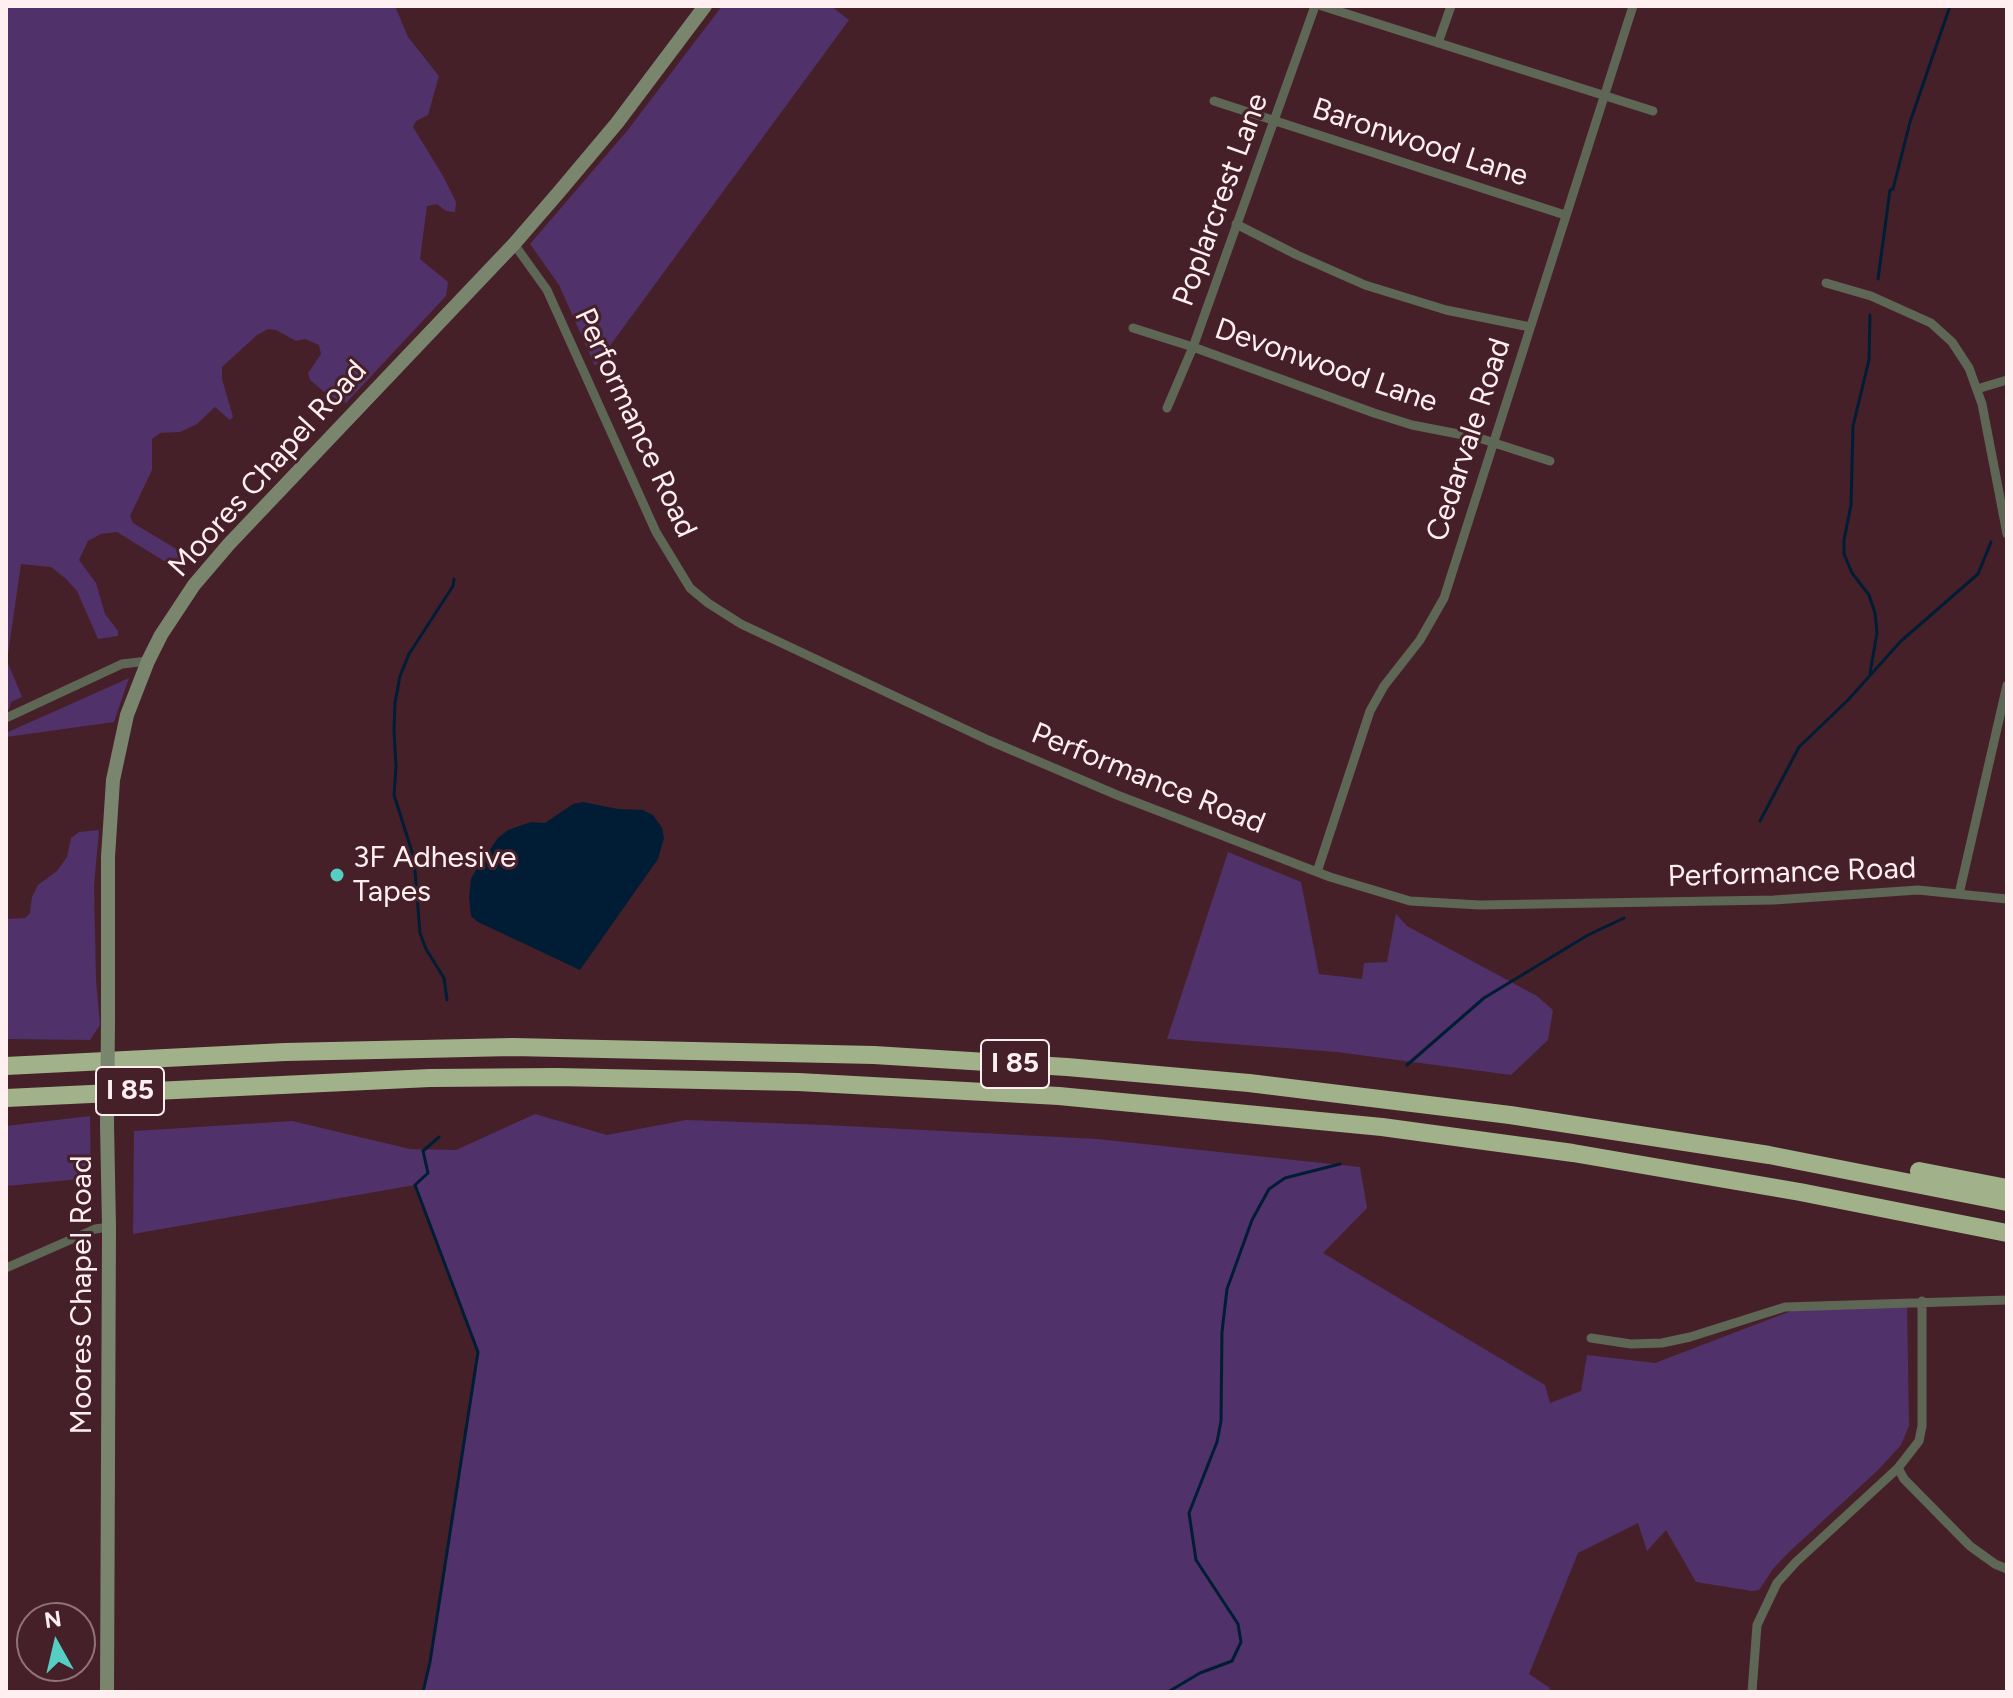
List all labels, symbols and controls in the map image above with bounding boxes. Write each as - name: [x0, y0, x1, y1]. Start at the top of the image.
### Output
- street label: Poplarcrest Lane: [1166, 89, 1276, 311]
- street label: Baronwood Lane: [1308, 91, 1532, 195]
- street label: Performance Road: [566, 303, 704, 543]
- street label: Devonwood Lane: [1210, 311, 1442, 421]
- street label: Cedarvale Road: [1419, 334, 1519, 546]
- street label: Moores Chapel Road: [161, 353, 375, 585]
- street label: Performance Road: [1026, 716, 1270, 842]
- place label: 3F Adhesive Tapes: [353, 840, 516, 910]
- street label: Performance Road: [1667, 851, 1917, 895]
- marker: 3F Adhesive Tapes: [328, 866, 346, 884]
- road number: I 85: [981, 1040, 1049, 1088]
- road number: I 85: [96, 1067, 164, 1115]
- street label: Moores Chapel Road: [64, 1156, 100, 1434]
- north arrow: [16, 1602, 96, 1682]
- text: N: [43, 1605, 63, 1634]

